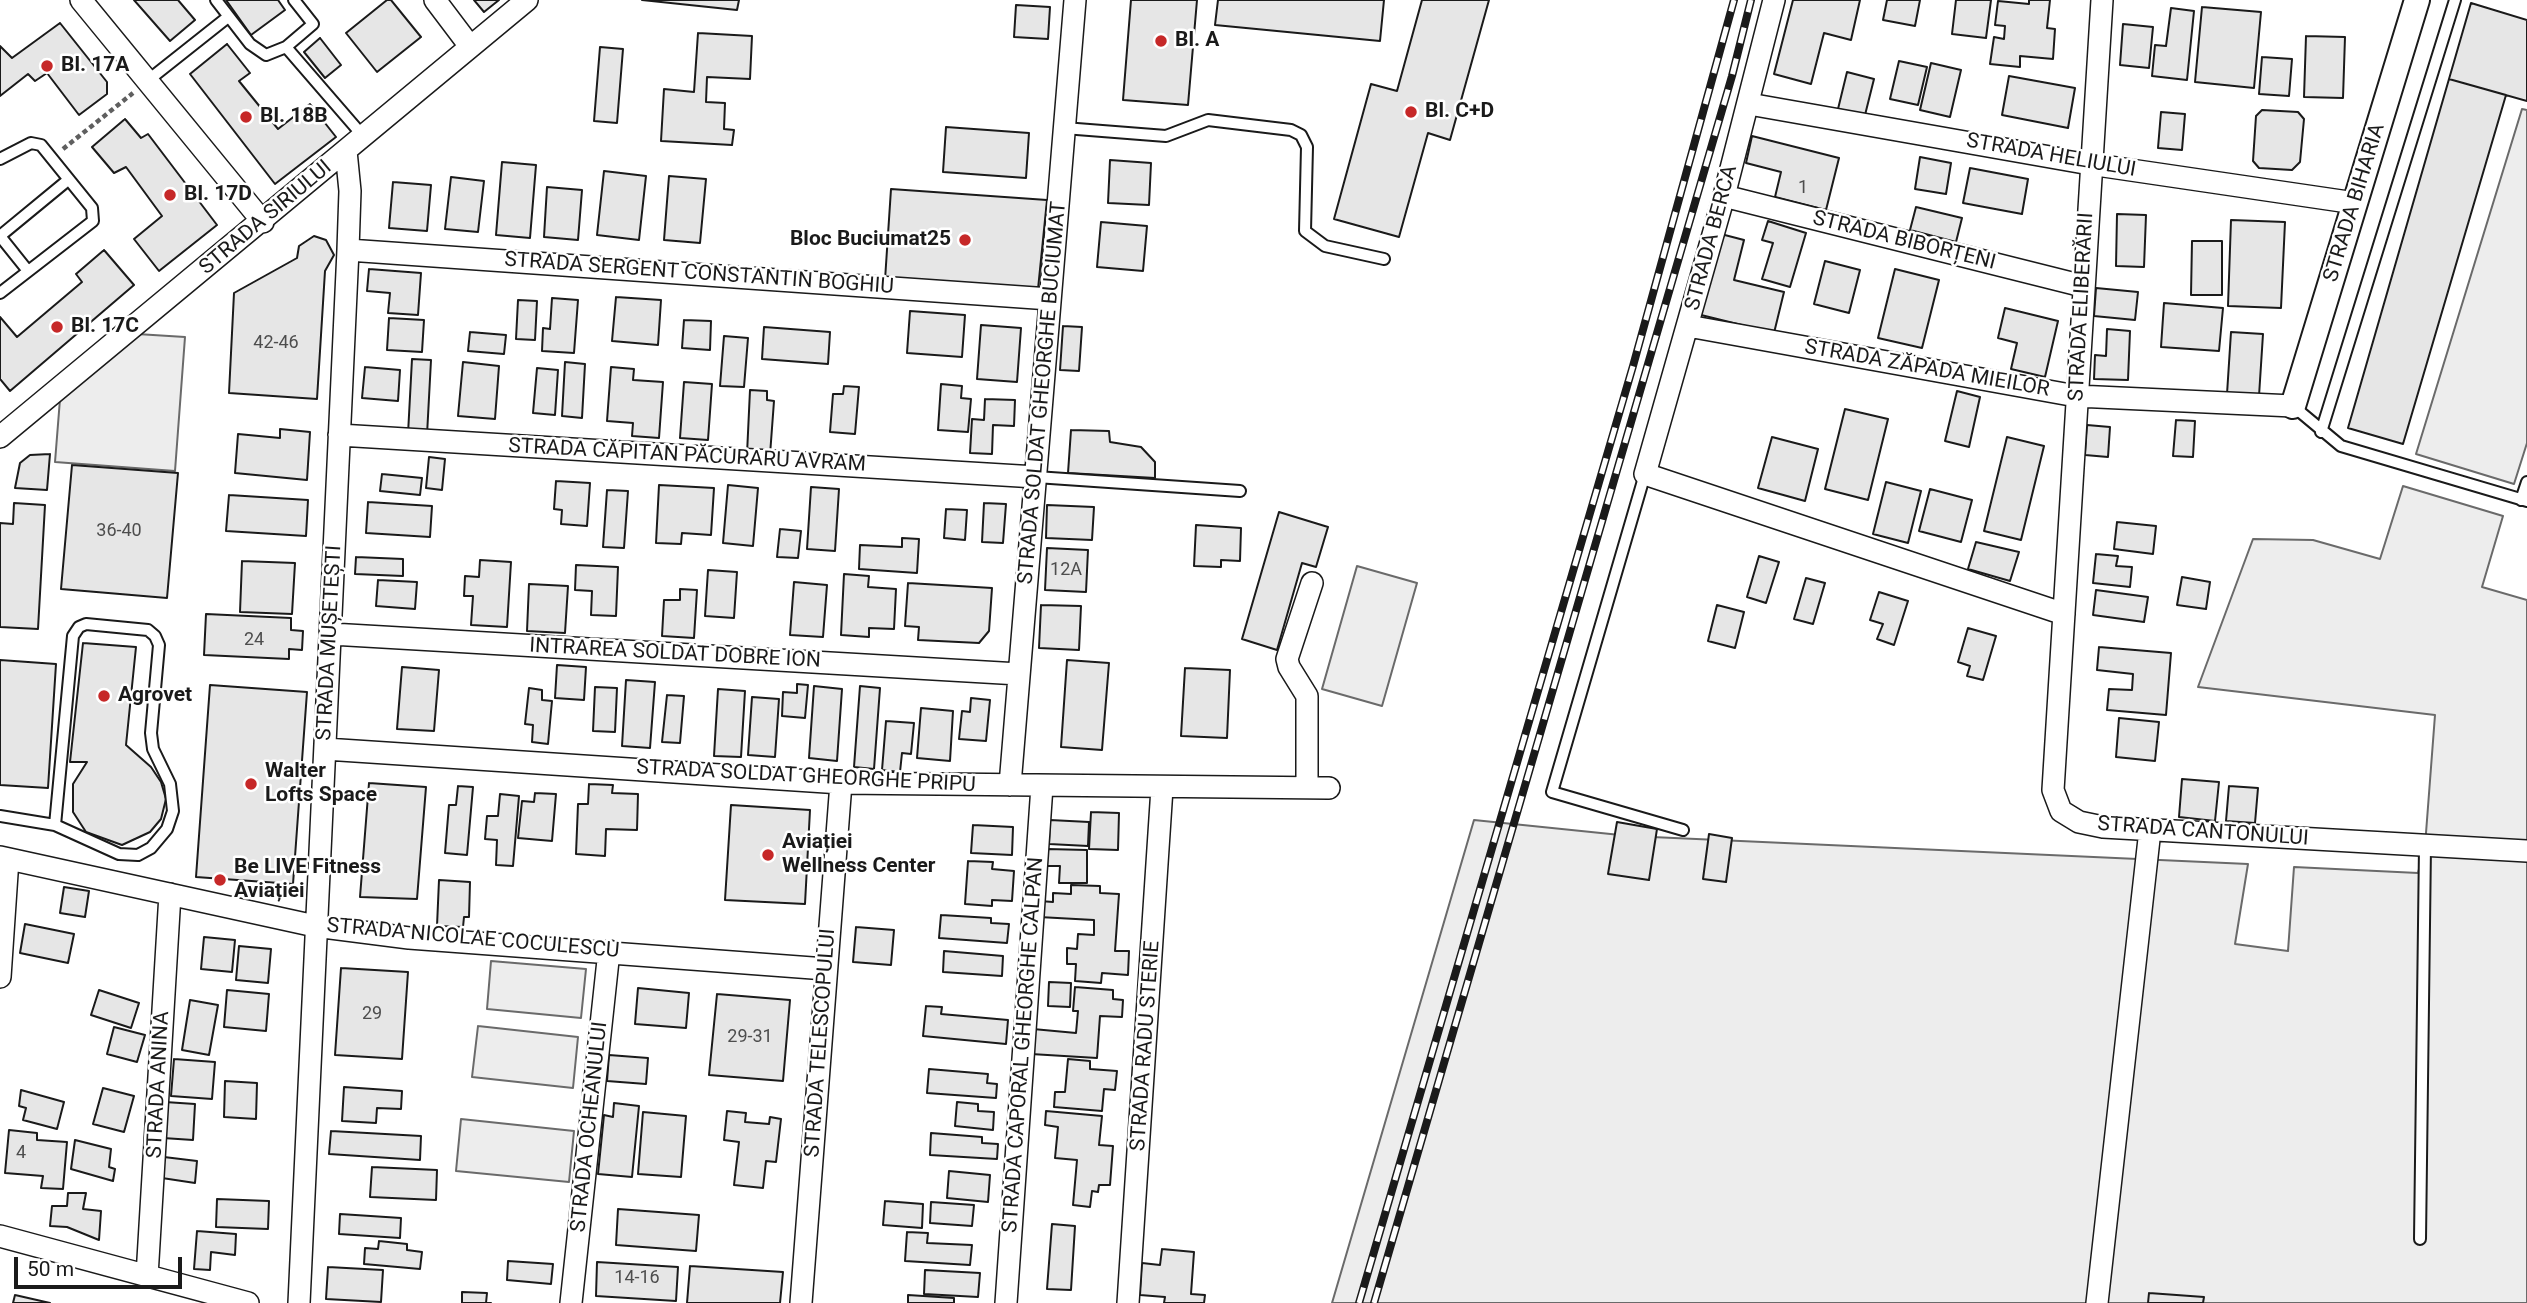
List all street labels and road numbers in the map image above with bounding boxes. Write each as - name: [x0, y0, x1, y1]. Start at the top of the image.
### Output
- street label: STRADA BIHARIA: [2319, 121, 2391, 285]
- street label: STRADA HELIULUI: [1964, 129, 2138, 183]
- street label: STRADA SIRIULUI: [195, 155, 337, 281]
- street label: STRADA BERCA: [1680, 163, 1744, 313]
- street label: STRADA SOLDAT GHEORGHE BUCIUMAT: [1014, 201, 1072, 585]
- street label: STRADA BIBORȚENI: [1810, 206, 1998, 276]
- street label: STRADA ELIBERĂRII: [2064, 212, 2100, 402]
- street label: STRADA SERGENT CONSTANTIN BOGHIU: [503, 248, 895, 300]
- street label: STRADA ZĂPADA MIEILOR: [1803, 335, 2051, 403]
- street label: STRADA CĂPITAN PĂCURARU AVRAM: [508, 434, 866, 478]
- street label: STRADA MUȘETEȘTI: [312, 545, 348, 741]
- street label: INTRAREA SOLDAT DOBRE ION: [529, 634, 821, 674]
- street label: STRADA SOLDAT GHEORGHE PRIPU: [636, 756, 976, 798]
- street label: STRADA CANTONULUI: [2097, 812, 2309, 852]
- street label: STRADA CAPORAL GHEORGHE CALPAN: [998, 856, 1050, 1234]
- street label: STRADA NICOLAE COCULESCU: [326, 914, 620, 964]
- street label: STRADA TELESCOPULUI: [800, 928, 842, 1158]
- street label: STRADA RADU STERIE: [1126, 940, 1166, 1152]
- street label: STRADA ANINA: [143, 1011, 175, 1159]
- street label: STRADA OCHEANULUI: [566, 1020, 614, 1234]

